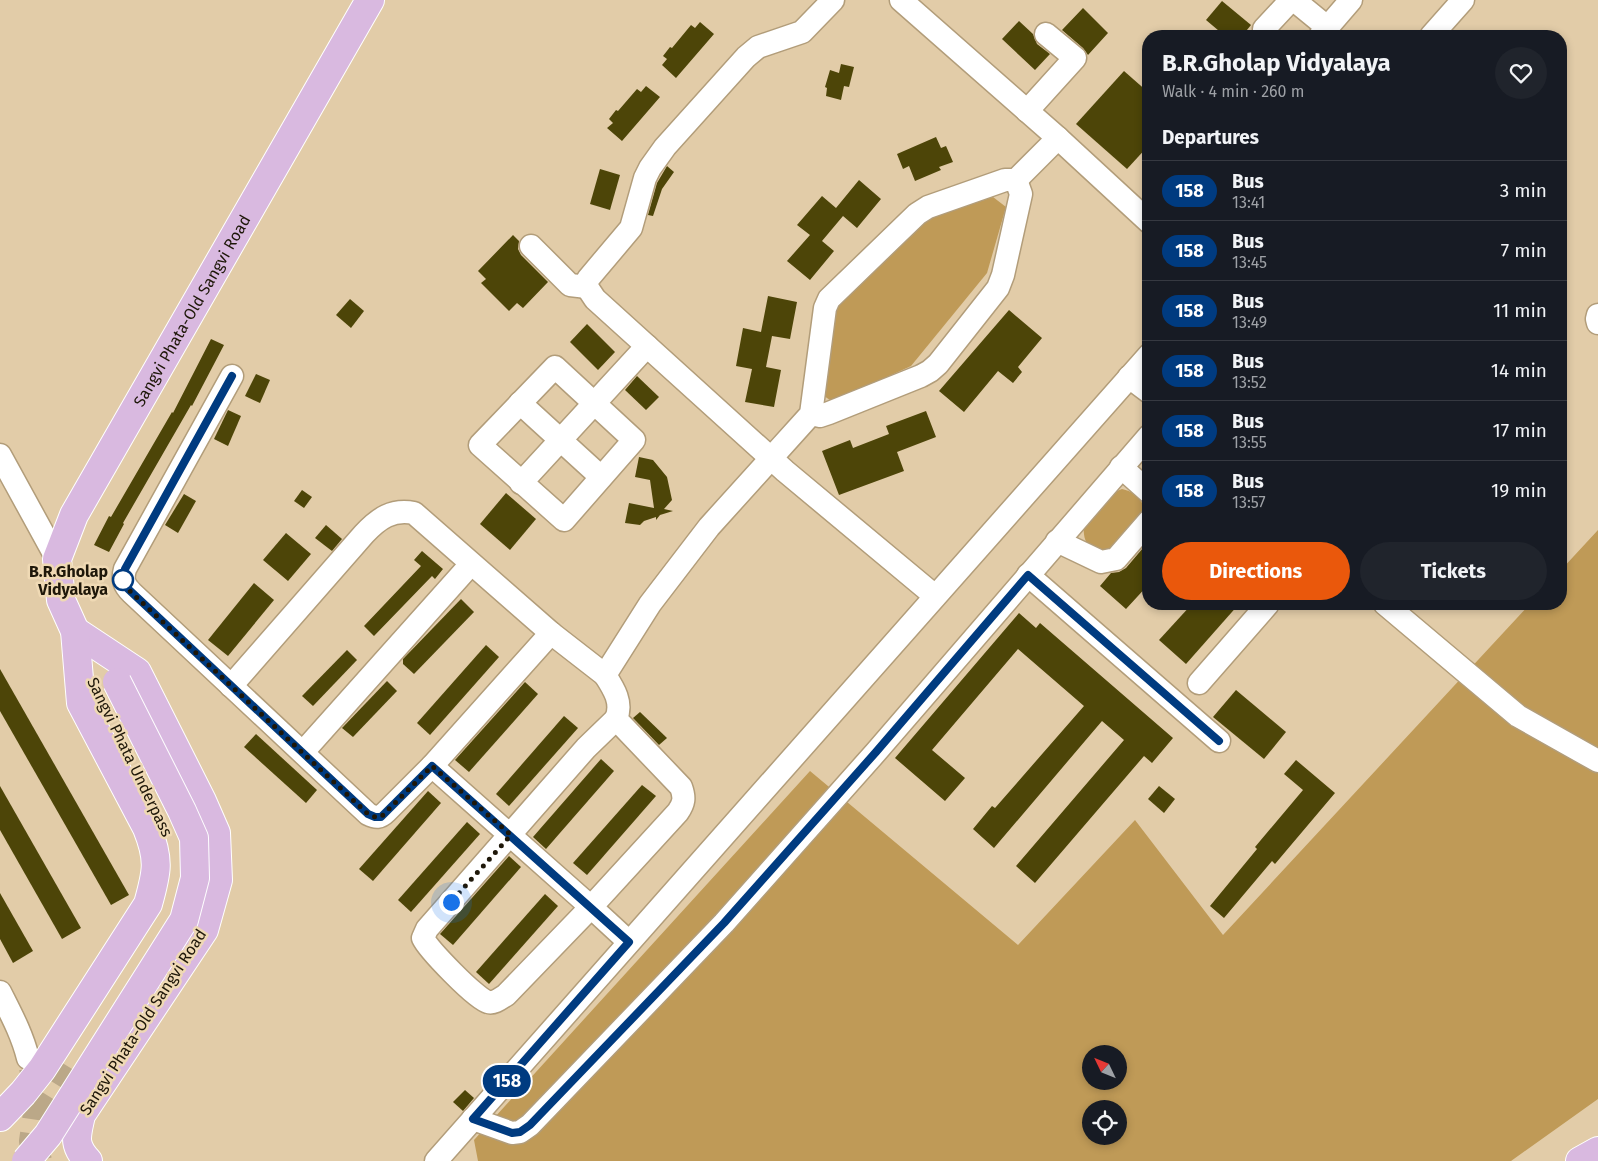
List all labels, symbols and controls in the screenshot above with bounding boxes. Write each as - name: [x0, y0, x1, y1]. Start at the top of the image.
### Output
- button: heart: [1495, 47, 1547, 99]
- text: B.R.Gholap Vidyalaya: [1162, 49, 1391, 77]
- text: Walk · 4 min · 260 m: [1162, 82, 1304, 101]
- text: Departures: [1162, 126, 1259, 149]
- text: Bus: [1232, 170, 1264, 193]
- text: 3 min: [1500, 179, 1547, 202]
- text: 158: [1175, 180, 1204, 202]
- text: 13:41: [1232, 193, 1265, 212]
- street label: Sangvi Phata-Old Sangvi Road: [129, 211, 254, 410]
- text: Bus: [1232, 230, 1264, 253]
- text: 7 min: [1501, 239, 1547, 262]
- text: 158: [1175, 240, 1204, 262]
- text: 13:45: [1232, 253, 1267, 272]
- text: Bus: [1232, 290, 1264, 313]
- text: 11 min: [1493, 299, 1547, 322]
- text: 158: [1175, 300, 1204, 322]
- text: 13:49: [1232, 313, 1267, 332]
- text: Bus: [1232, 350, 1264, 373]
- text: 14 min: [1491, 359, 1547, 382]
- text: 158: [1175, 360, 1204, 382]
- text: 13:52: [1232, 373, 1267, 392]
- text: Bus: [1232, 410, 1264, 433]
- text: 17 min: [1493, 419, 1547, 442]
- text: 158: [1175, 420, 1204, 442]
- text: 13:55: [1232, 433, 1267, 452]
- text: Bus: [1232, 470, 1264, 493]
- text: 19 min: [1491, 479, 1547, 502]
- text: 158: [1175, 480, 1204, 502]
- text: 13:57: [1232, 493, 1266, 512]
- button: Directions: [1162, 542, 1350, 600]
- button: Tickets: [1360, 542, 1547, 600]
- place label: B.R.Gholap Vidyalaya: [29, 562, 108, 599]
- marker: B.R.Gholap Vidyalaya: [112, 569, 134, 591]
- street label: Sangvi Phata Underpass: [83, 674, 177, 840]
- your location: [439, 890, 464, 915]
- street label: Sangvi Phata-Old Sangvi Road: [76, 926, 210, 1118]
- north arrow: [1082, 1045, 1128, 1090]
- map controls: [1082, 1045, 1127, 1145]
- line badge: 158: [478, 1065, 536, 1097]
- text: 158: [493, 1070, 521, 1092]
- button: locate: [1082, 1100, 1127, 1145]

